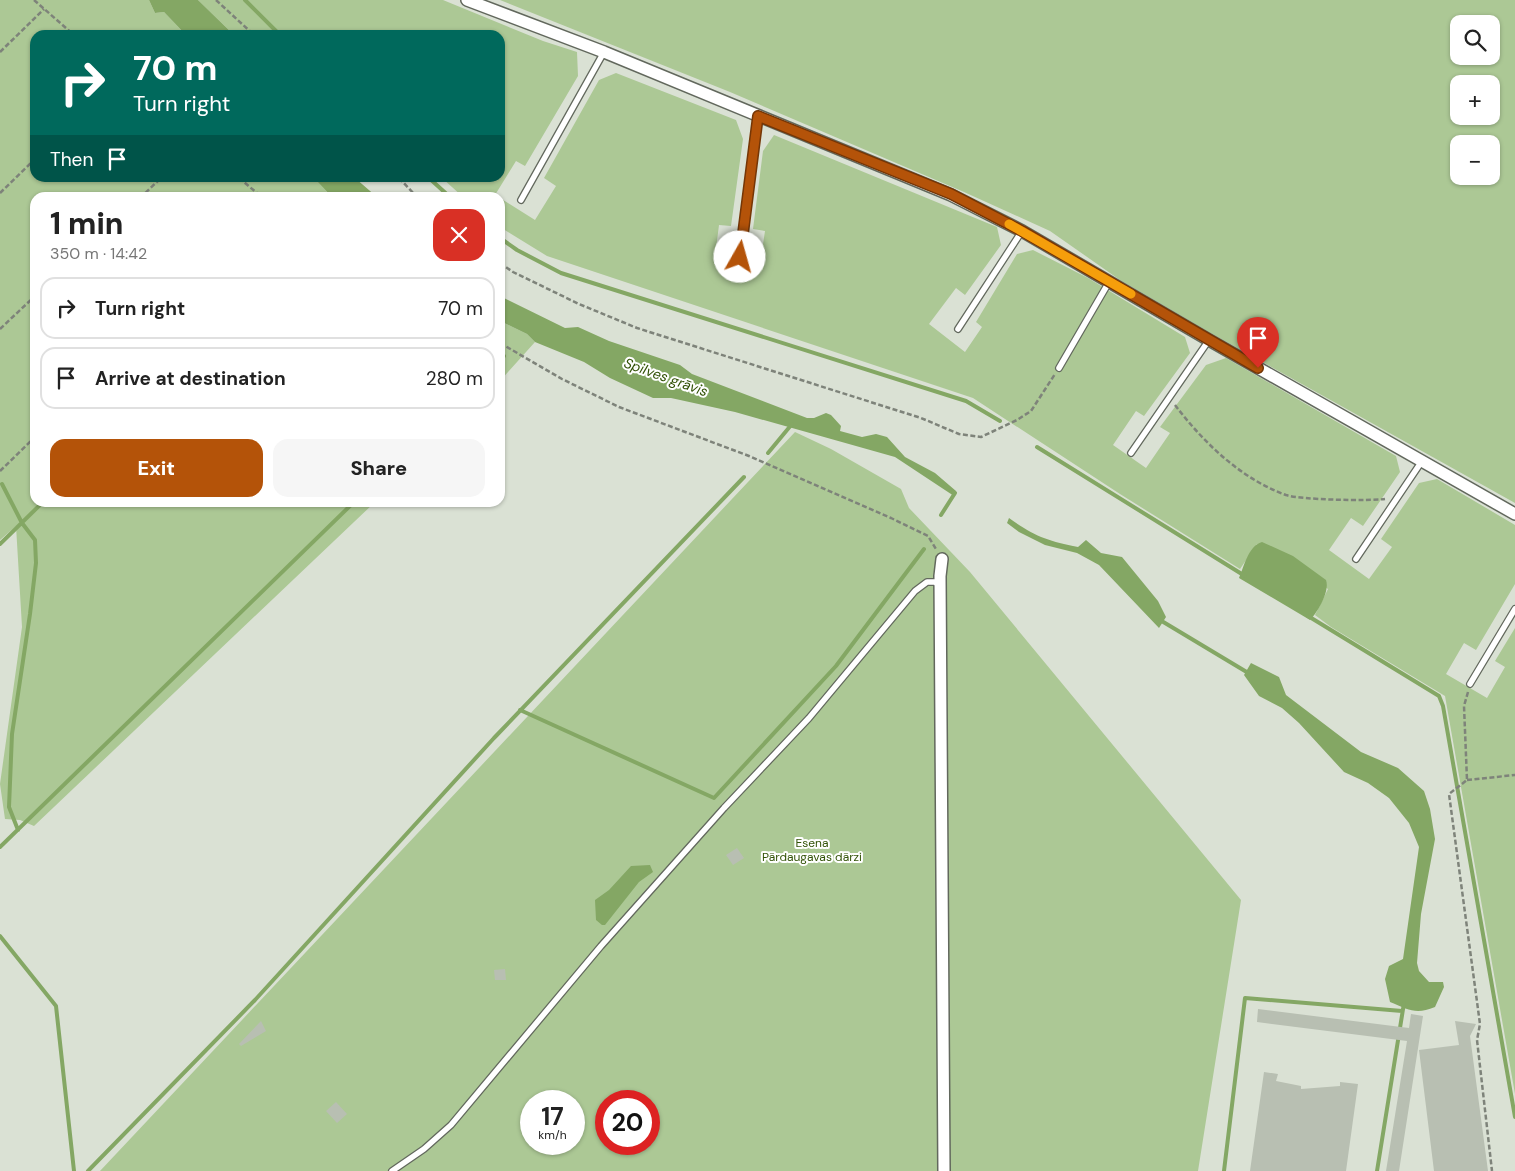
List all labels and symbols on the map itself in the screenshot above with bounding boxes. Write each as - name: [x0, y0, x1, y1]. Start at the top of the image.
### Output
- position arrow: [713, 230, 765, 282]
- pin: [1237, 317, 1279, 368]
- water label: Spilves grāvis: [622, 353, 710, 401]
- park label: Esena Pārdaugavas dārzi: [762, 835, 862, 865]
- speed limit sign: 20: [595, 1090, 660, 1155]

